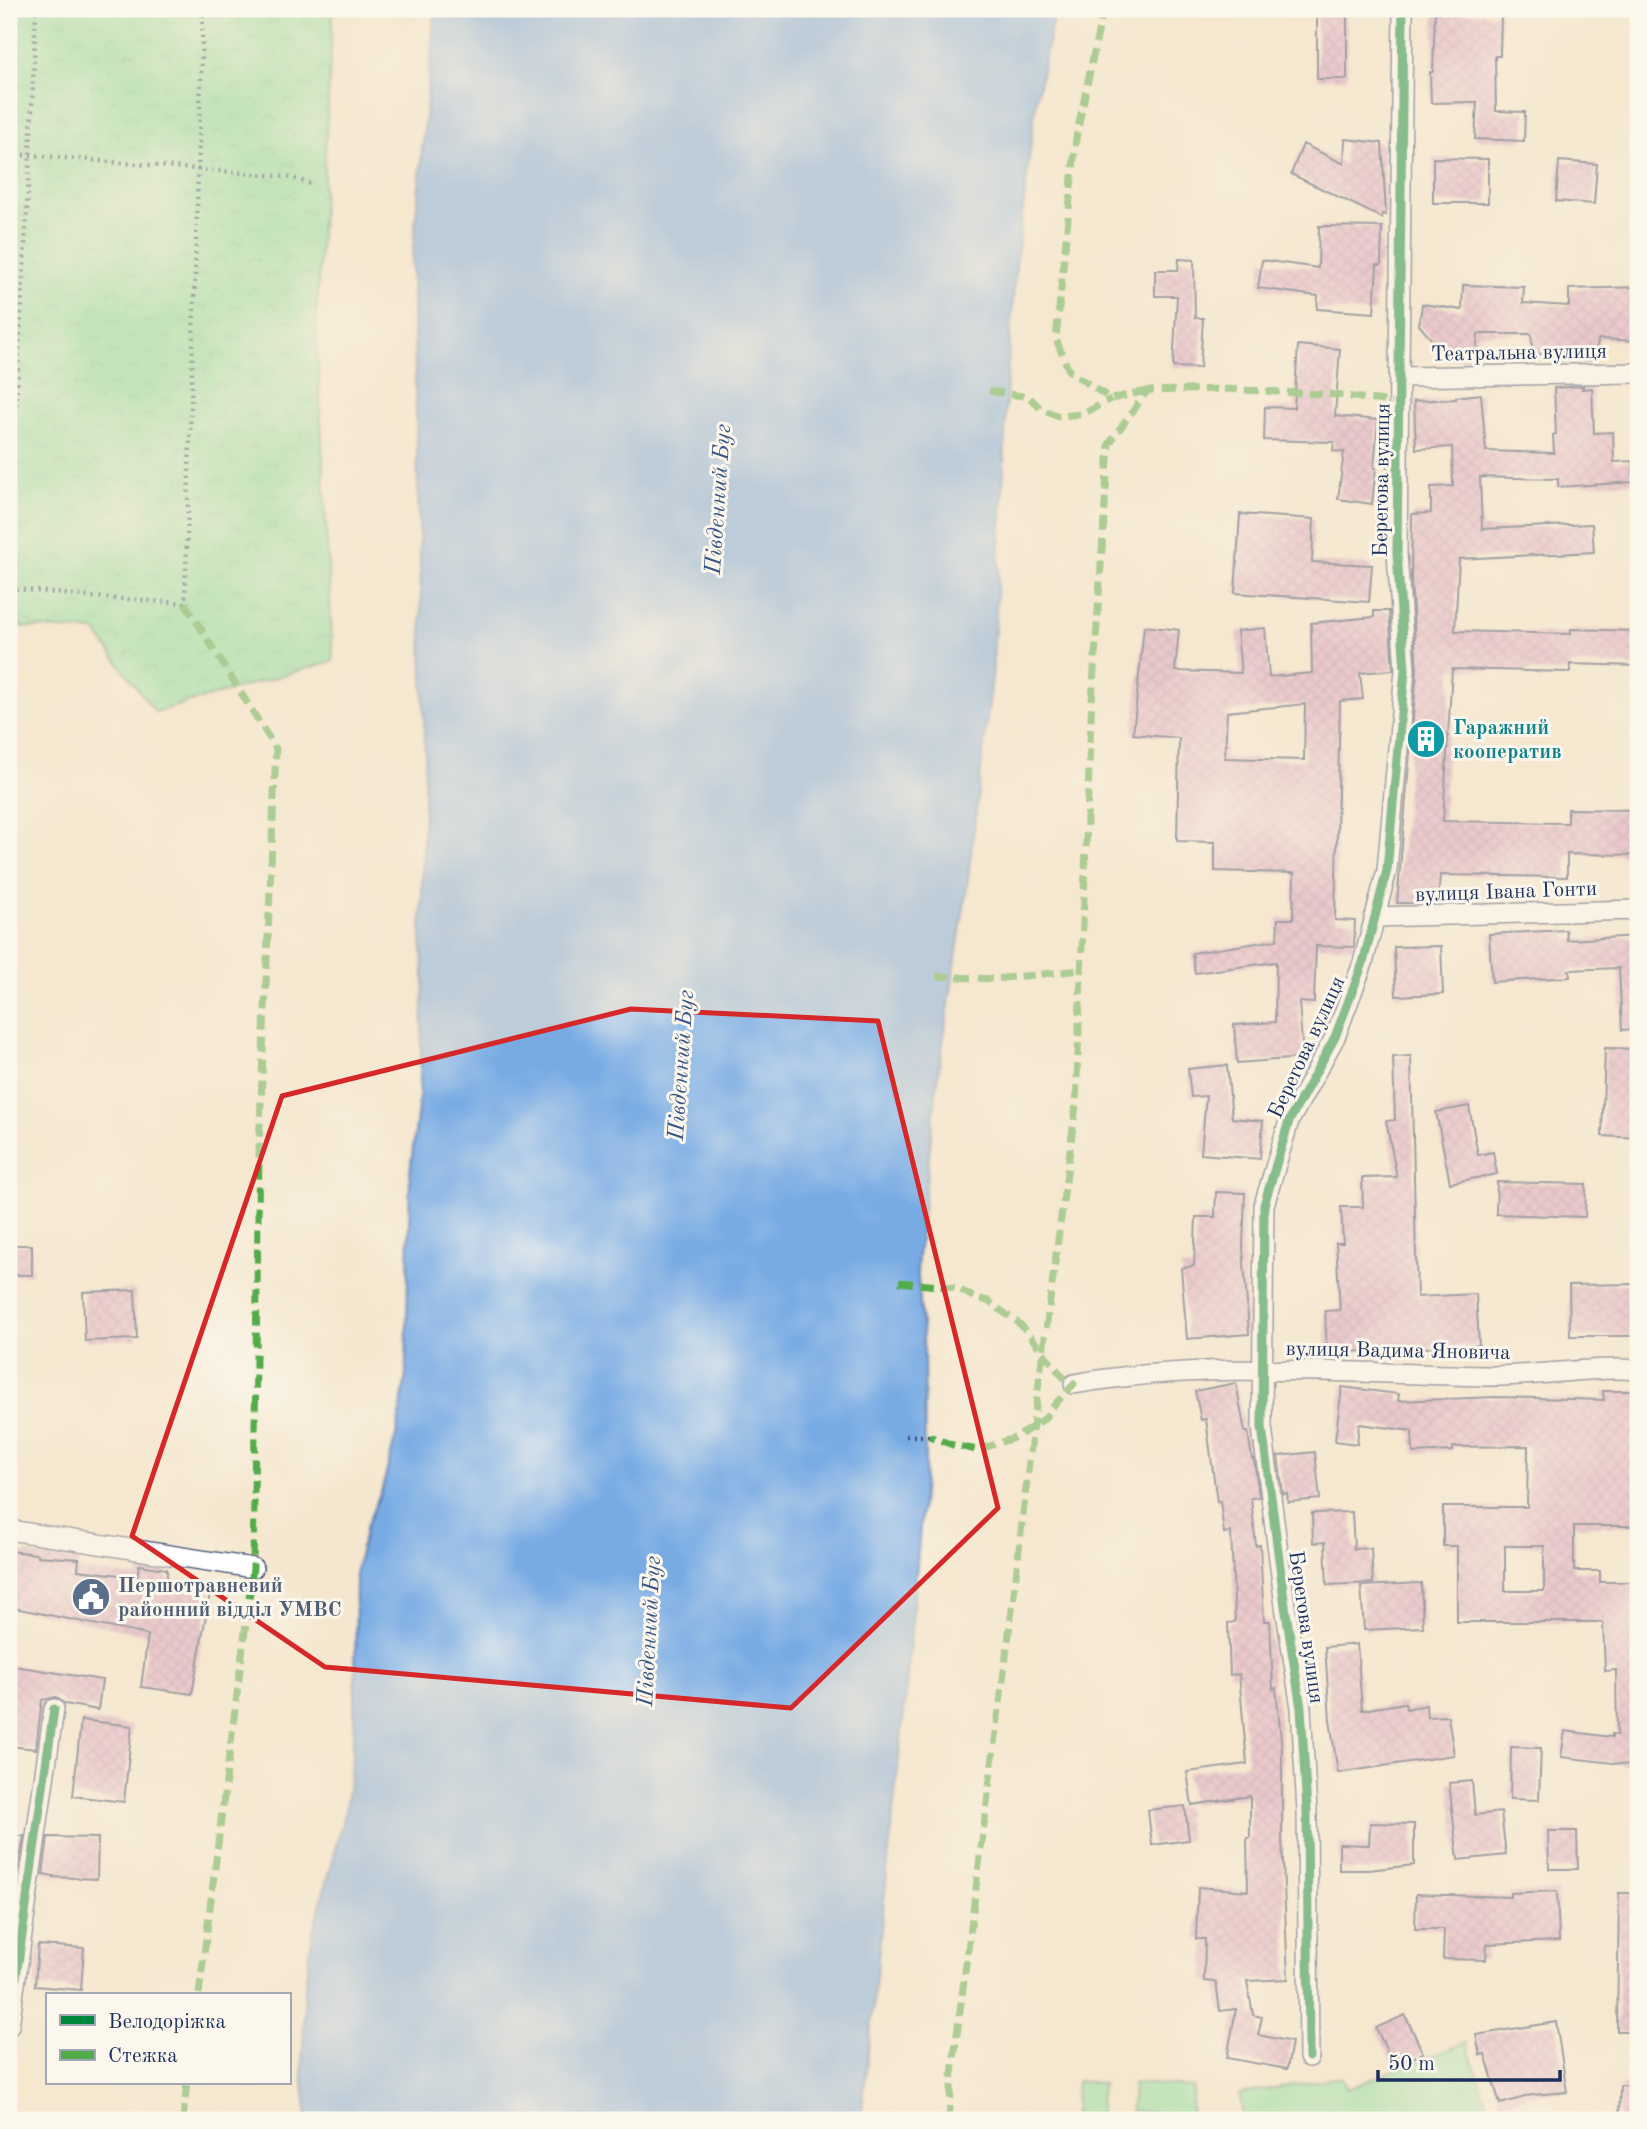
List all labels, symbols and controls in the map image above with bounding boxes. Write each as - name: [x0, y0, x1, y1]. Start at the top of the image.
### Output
- street label: Театральна вулиця: [1431, 341, 1607, 366]
- street label: Берегова вулиця: [1371, 403, 1394, 557]
- water label: Південний Буг: [702, 423, 736, 577]
- building icon: Гаражний кооператив: [1405, 718, 1447, 760]
- place label: Гаражний кооператив: [1453, 718, 1562, 763]
- street label: вулиця Івана Гонти: [1415, 879, 1597, 906]
- street label: Берегова вулиця: [1265, 973, 1349, 1122]
- water label: Південний Буг: [665, 989, 699, 1143]
- street label: вулиця Вадима Яновича: [1285, 1339, 1511, 1364]
- street label: Берегова вулиця: [1284, 1549, 1327, 1705]
- water label: Південний Буг: [634, 1555, 666, 1708]
- public building icon: Першотравневий районний відділ УМВС: [70, 1576, 112, 1618]
- place label: Першотравневий районний відділ УМВС: [118, 1576, 342, 1621]
- legend: [46, 1993, 290, 2084]
- text: Велодоріжка: [108, 2012, 226, 2033]
- scale bar: [1378, 2038, 1560, 2082]
- text: Стежка: [108, 2046, 178, 2067]
- text: 50 m: [1388, 2054, 1435, 2075]

